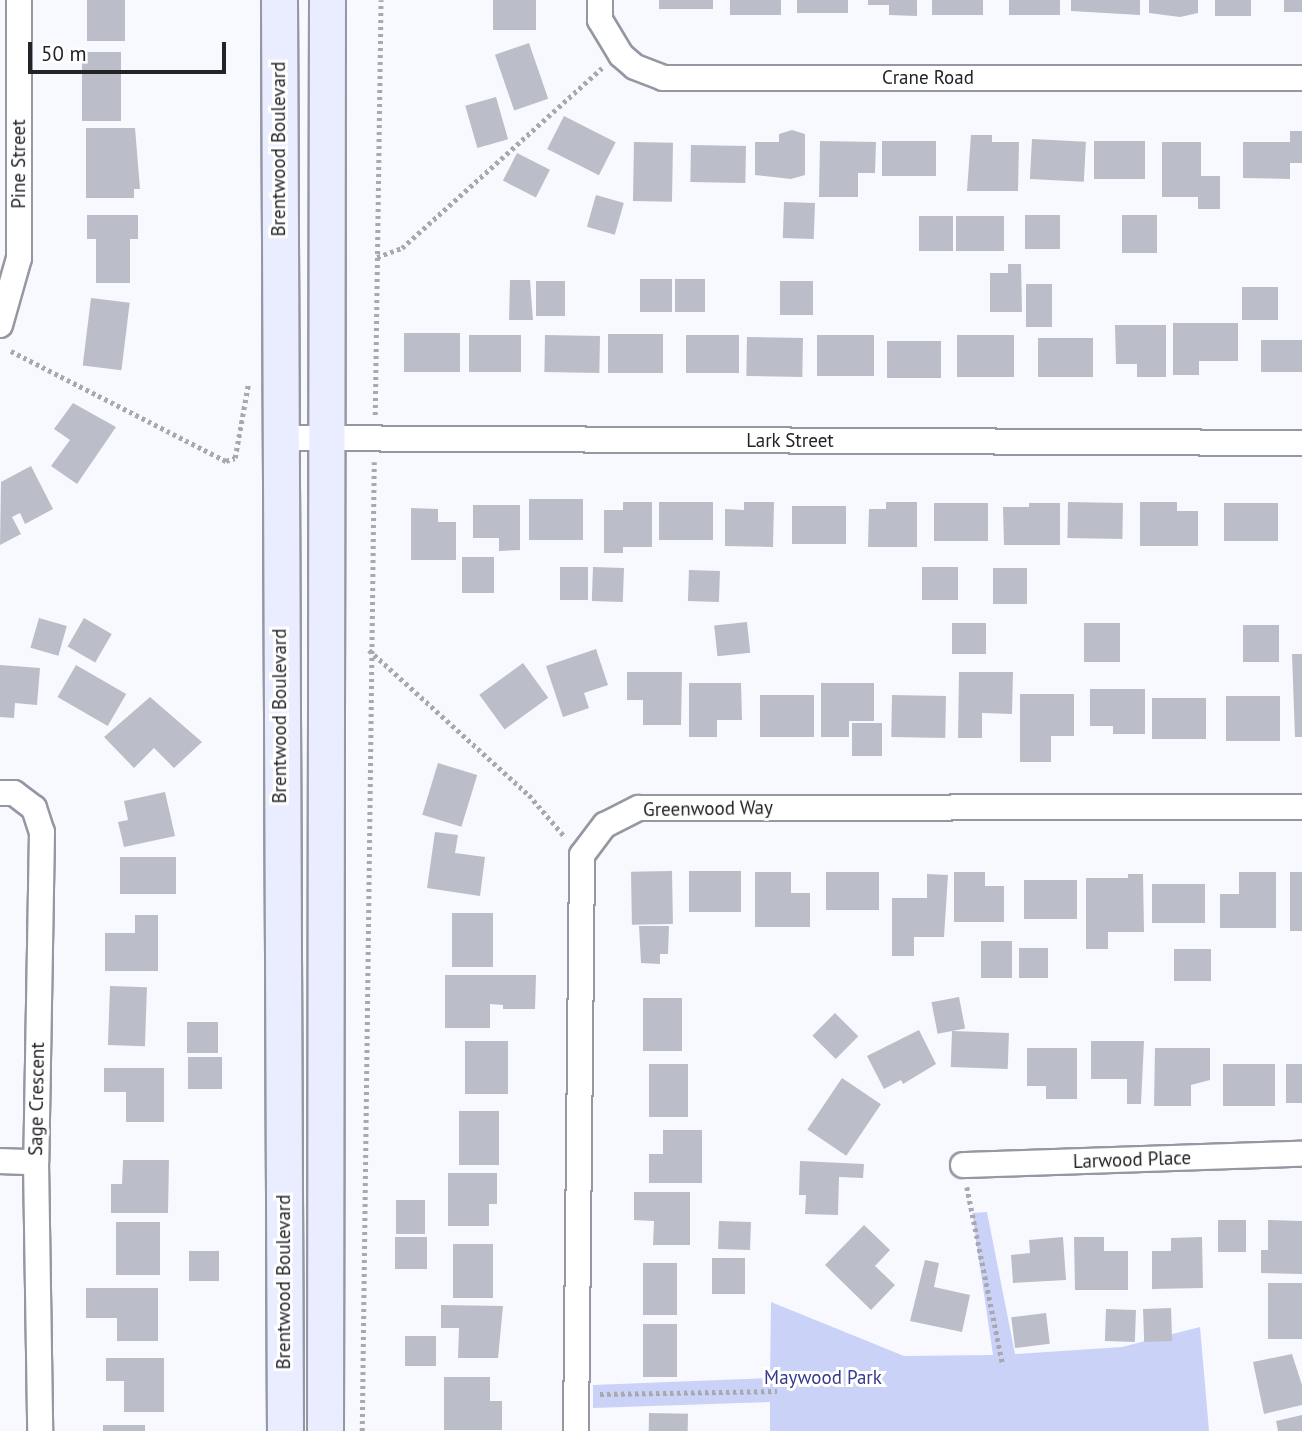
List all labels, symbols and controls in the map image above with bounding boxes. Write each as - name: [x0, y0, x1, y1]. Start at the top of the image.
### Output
- scale bar: [32, 28, 229, 72]
- text: 50 m: [41, 40, 87, 67]
- street label: Brentwood Boulevard: [268, 61, 290, 237]
- street label: Crane Road: [882, 67, 974, 89]
- street label: Pine Street: [8, 119, 30, 209]
- street label: Lark Street: [746, 430, 834, 452]
- street label: Brentwood Boulevard: [269, 628, 291, 804]
- street label: Greenwood Way: [643, 796, 773, 822]
- street label: Sage Crescent: [25, 1042, 49, 1156]
- street label: Larwood Place: [1073, 1147, 1191, 1173]
- street label: Brentwood Boulevard: [273, 1194, 295, 1370]
- park label: Maywood Park: [764, 1367, 882, 1389]

